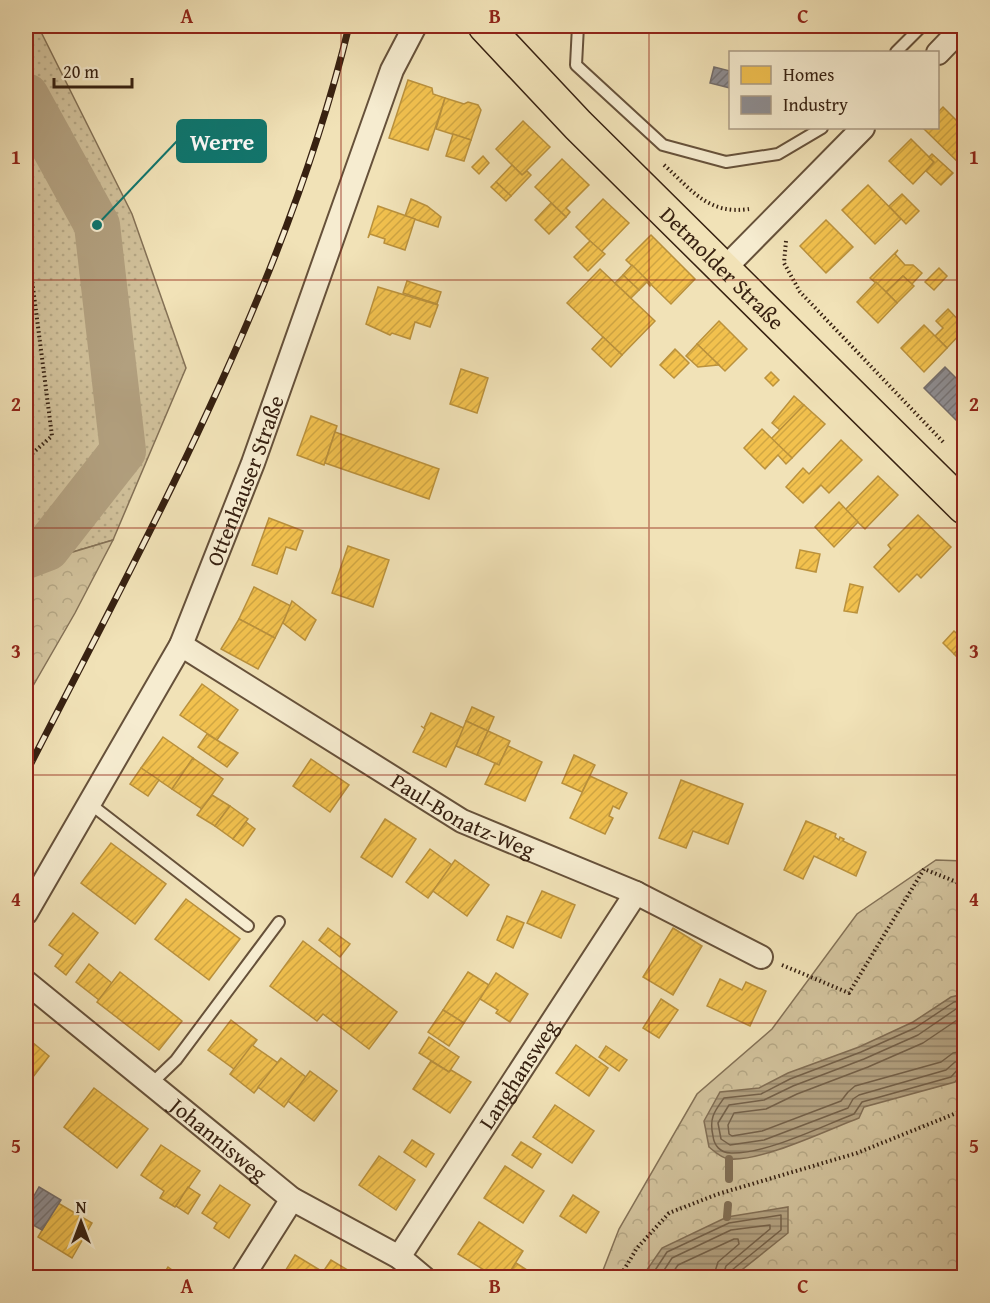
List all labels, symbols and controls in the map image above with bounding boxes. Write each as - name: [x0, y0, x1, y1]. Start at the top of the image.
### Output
- text: A: [181, 1, 194, 30]
- text: B: [489, 1, 501, 30]
- text: C: [797, 1, 809, 30]
- scale bar: [54, 51, 132, 89]
- legend: [729, 51, 939, 129]
- text: 20 m: [63, 58, 99, 85]
- text: Homes: [783, 61, 834, 88]
- text: Industry: [783, 91, 848, 118]
- callout: Werre: [177, 120, 266, 162]
- text: Werre: [190, 124, 255, 159]
- text: 1: [11, 142, 21, 171]
- text: 1: [969, 142, 979, 171]
- street label: Detmolder Straße: [653, 199, 792, 337]
- text: 2: [11, 389, 21, 418]
- text: 2: [969, 389, 979, 418]
- street label: Ottenhauser Straße: [198, 391, 292, 571]
- text: 3: [11, 636, 21, 665]
- text: 3: [969, 636, 979, 665]
- street label: Paul-Bonatz-Weg: [385, 765, 540, 865]
- text: 4: [11, 884, 21, 913]
- text: 4: [969, 884, 979, 913]
- street label: Langhansweg: [470, 1013, 565, 1135]
- street label: Johannisweg: [161, 1088, 274, 1189]
- text: 5: [11, 1131, 21, 1160]
- text: 5: [969, 1131, 979, 1160]
- north arrow: [51, 1192, 111, 1252]
- text: N: [76, 1195, 87, 1219]
- text: A: [181, 1271, 194, 1300]
- text: B: [489, 1271, 501, 1300]
- text: C: [797, 1271, 809, 1300]

